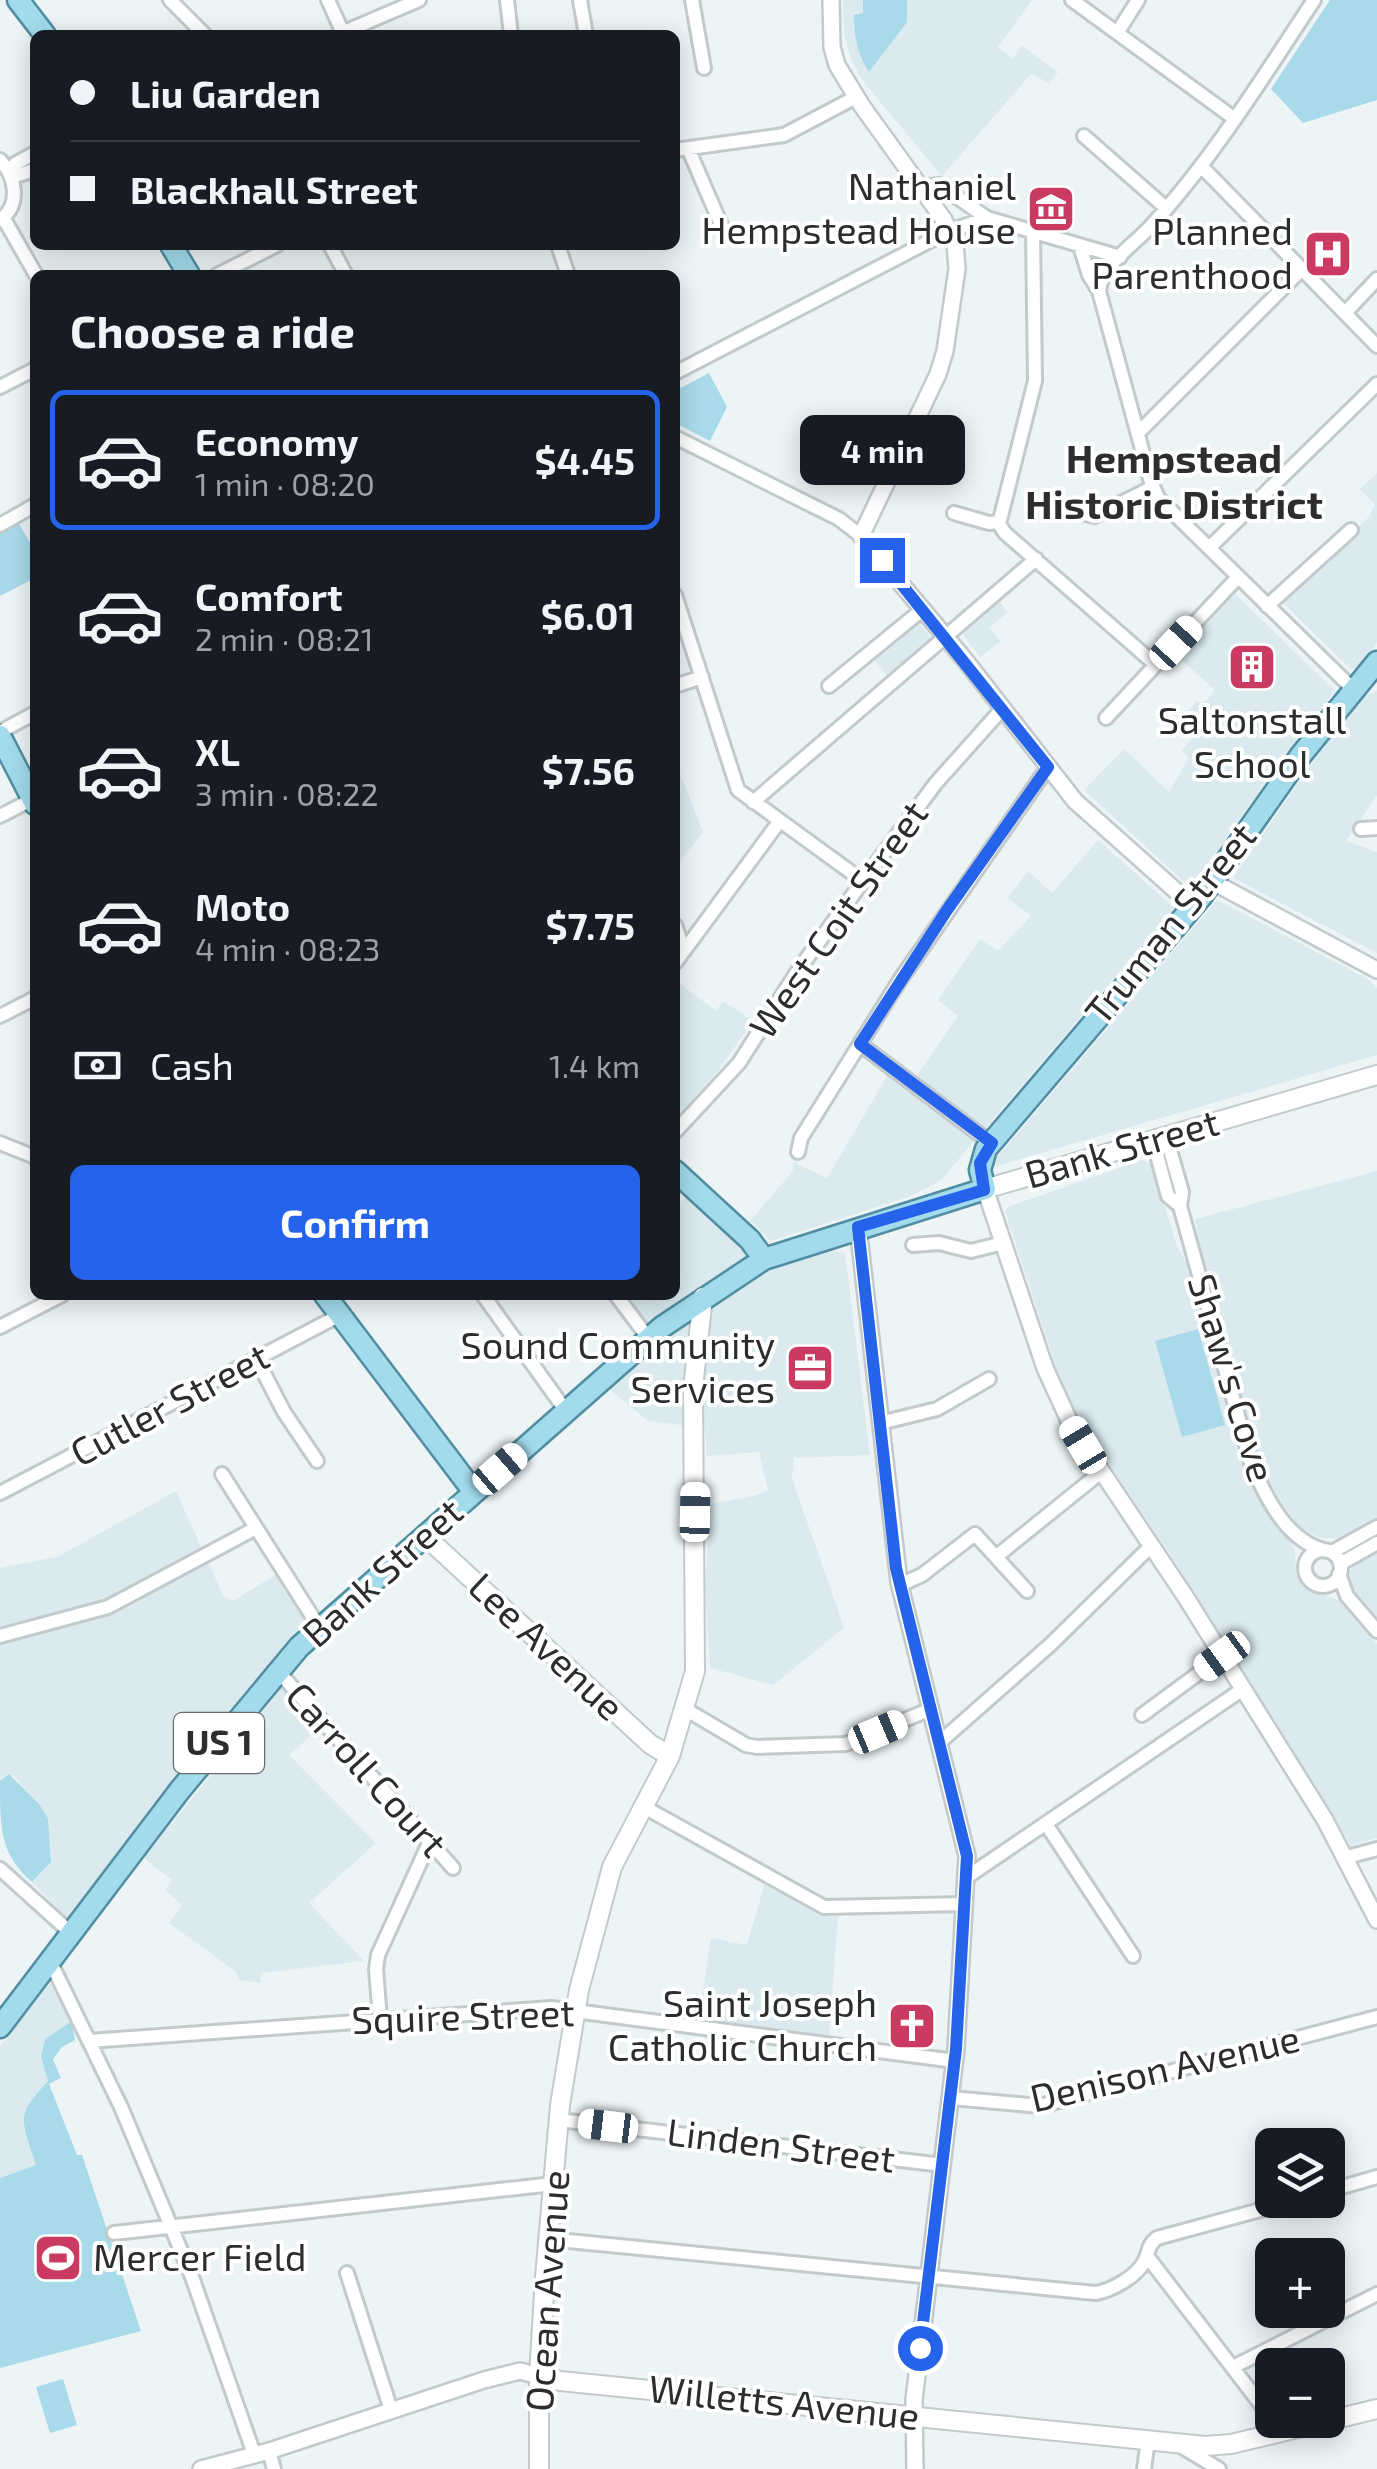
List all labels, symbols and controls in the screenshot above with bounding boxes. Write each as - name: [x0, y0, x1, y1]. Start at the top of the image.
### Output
- text: Liu Garden: [130, 70, 321, 116]
- place label: Nathaniel Hempstead House: [701, 162, 1016, 252]
- text: Blackhall Street: [130, 166, 418, 212]
- museum icon: Nathaniel Hempstead House: [1025, 183, 1077, 235]
- place label: Planned Parenthood: [1091, 207, 1293, 297]
- hospital icon: Planned Parenthood: [1302, 228, 1354, 280]
- text: Choose a ride: [70, 303, 355, 357]
- icon: car: [75, 415, 165, 505]
- callout: 4 min: [800, 415, 964, 485]
- text: Economy: [195, 418, 359, 464]
- text: 4 min: [841, 431, 924, 469]
- district label: Hempstead Historic District: [1025, 433, 1323, 527]
- text: $4.45: [534, 437, 635, 483]
- text: 1 min · 08:20: [195, 464, 375, 502]
- route end: [860, 538, 905, 583]
- icon: car: [75, 570, 165, 660]
- text: Comfort: [195, 573, 343, 619]
- text: $6.01: [541, 592, 635, 638]
- car: [1145, 611, 1207, 675]
- text: 2 min · 08:21: [195, 619, 374, 657]
- building icon: Saltonstall School: [1226, 641, 1278, 693]
- place label: Saltonstall School: [1158, 696, 1346, 786]
- icon: car: [75, 725, 165, 815]
- text: XL: [195, 728, 240, 774]
- text: $7.56: [542, 747, 635, 793]
- text: 3 min · 08:22: [195, 774, 379, 812]
- street label: West Coit Street: [738, 791, 936, 1046]
- street label: Truman Street: [1074, 813, 1265, 1033]
- icon: car: [75, 880, 165, 970]
- text: Moto: [195, 883, 290, 929]
- text: $7.75: [545, 902, 635, 948]
- text: 4 min · 08:23: [195, 929, 380, 967]
- icon: cash: [70, 1038, 125, 1093]
- text: Cash: [150, 1042, 234, 1088]
- text: 1.4 km: [549, 1046, 640, 1084]
- street label: Bank Street: [1019, 1097, 1224, 1197]
- button: Confirm: [70, 1165, 640, 1280]
- street label: Shaw's Cove: [1180, 1268, 1286, 1487]
- place label: Sound Community Services: [461, 1321, 775, 1411]
- street label: Cutler Street: [62, 1332, 276, 1475]
- office icon: Sound Community Services: [784, 1342, 836, 1394]
- car: [1055, 1412, 1111, 1478]
- car: [468, 1438, 532, 1500]
- car: [679, 1482, 711, 1542]
- street label: Bank Street: [292, 1488, 471, 1655]
- street label: Lee Avenue: [460, 1562, 634, 1729]
- car: [1189, 1626, 1255, 1686]
- street label: Carroll Court: [277, 1672, 458, 1865]
- car: [845, 1706, 911, 1758]
- road number: US 1: [174, 1713, 264, 1773]
- place label: Saint Joseph Catholic Church: [608, 1979, 877, 2069]
- street label: Squire Street: [351, 1988, 575, 2042]
- church icon: Saint Joseph Catholic Church: [886, 2000, 938, 2052]
- street label: Denison Avenue: [1025, 2014, 1304, 2120]
- car: [576, 2107, 640, 2145]
- street label: Linden Street: [665, 2107, 898, 2181]
- map controls: [1255, 2128, 1345, 2438]
- button: layers: [1255, 2128, 1345, 2218]
- street label: Ocean Avenue: [515, 2169, 577, 2413]
- sports icon: Mercer Field: [32, 2232, 84, 2284]
- place label: Mercer Field: [93, 2233, 306, 2279]
- button: +: [1255, 2238, 1345, 2328]
- route start: [898, 2326, 943, 2371]
- button: −: [1255, 2348, 1345, 2438]
- street label: Willetts Avenue: [647, 2364, 922, 2438]

